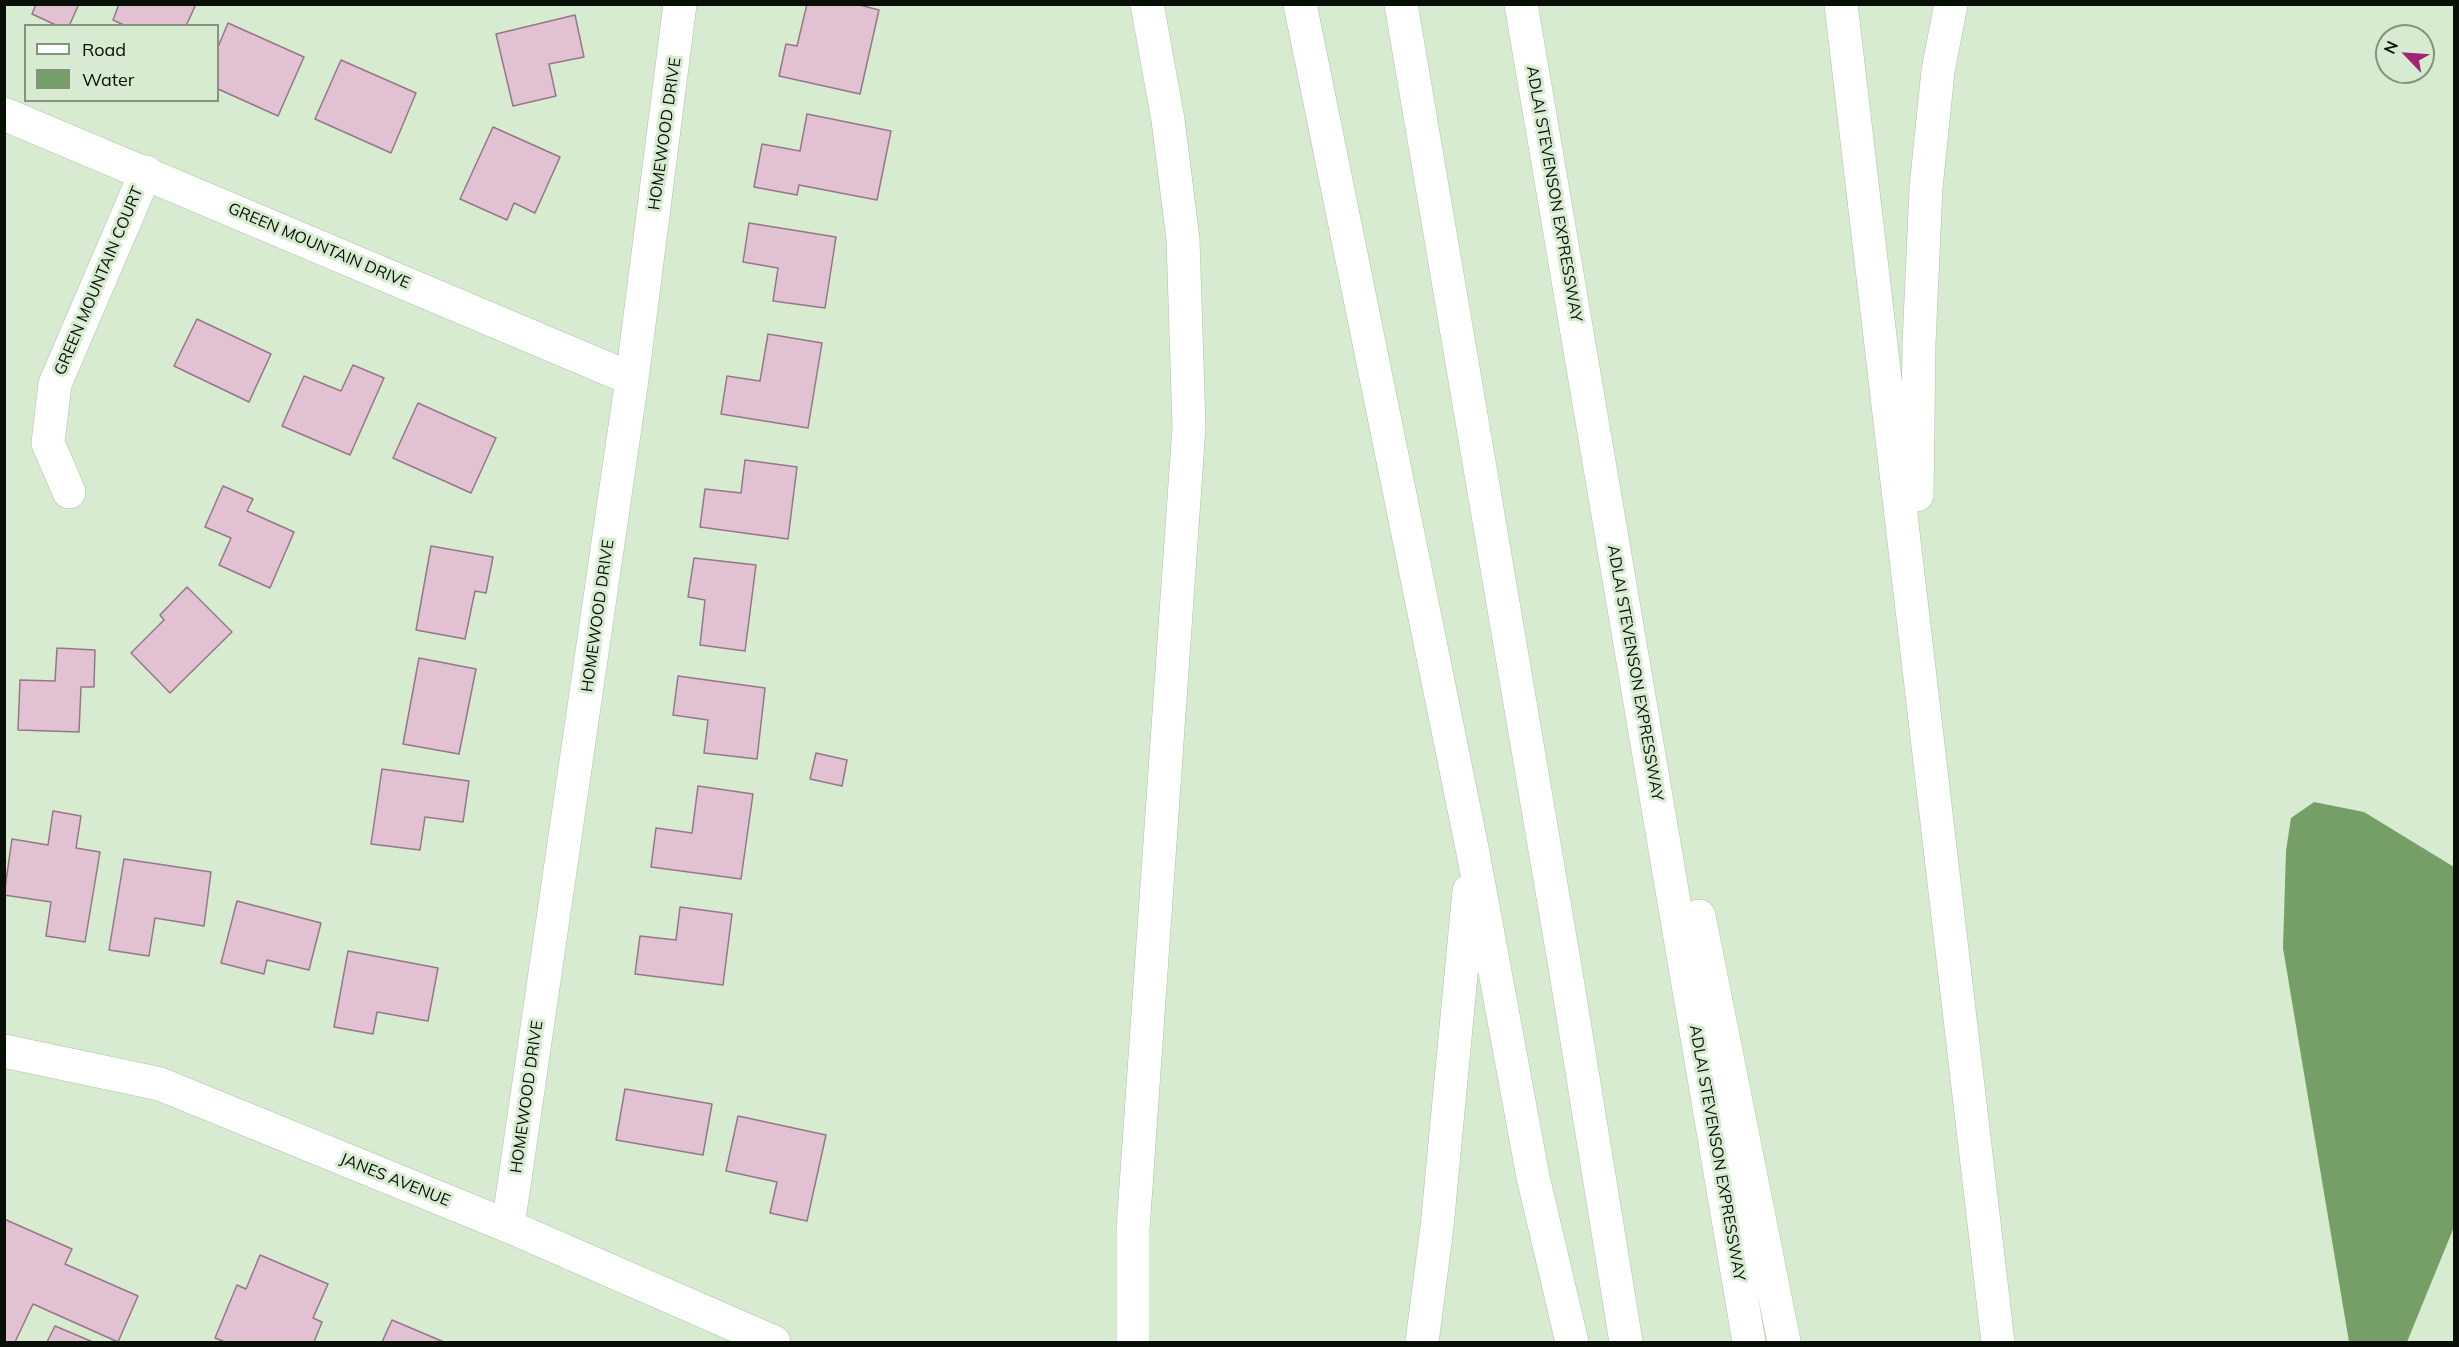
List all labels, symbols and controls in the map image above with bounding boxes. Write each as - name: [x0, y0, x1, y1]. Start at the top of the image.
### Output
- legend: [24, 24, 219, 102]
- north arrow: [2375, 24, 2435, 84]
- text: Road: [82, 38, 126, 61]
- text: N: [2379, 38, 2402, 57]
- street label: HOMEWOOD DRIVE: [645, 57, 685, 211]
- street label: ADLAI STEVENSON EXPRESSWAY: [1522, 65, 1586, 323]
- text: Water: [82, 68, 134, 91]
- street label: GREEN MOUNTAIN COURT: [51, 184, 147, 378]
- street label: GREEN MOUNTAIN DRIVE: [225, 199, 413, 293]
- street label: HOMEWOOD DRIVE: [578, 539, 618, 693]
- street label: ADLAI STEVENSON EXPRESSWAY: [1603, 544, 1667, 802]
- street label: HOMEWOOD DRIVE: [507, 1020, 547, 1174]
- street label: ADLAI STEVENSON EXPRESSWAY: [1685, 1024, 1749, 1282]
- street label: JANES AVENUE: [337, 1149, 453, 1211]

